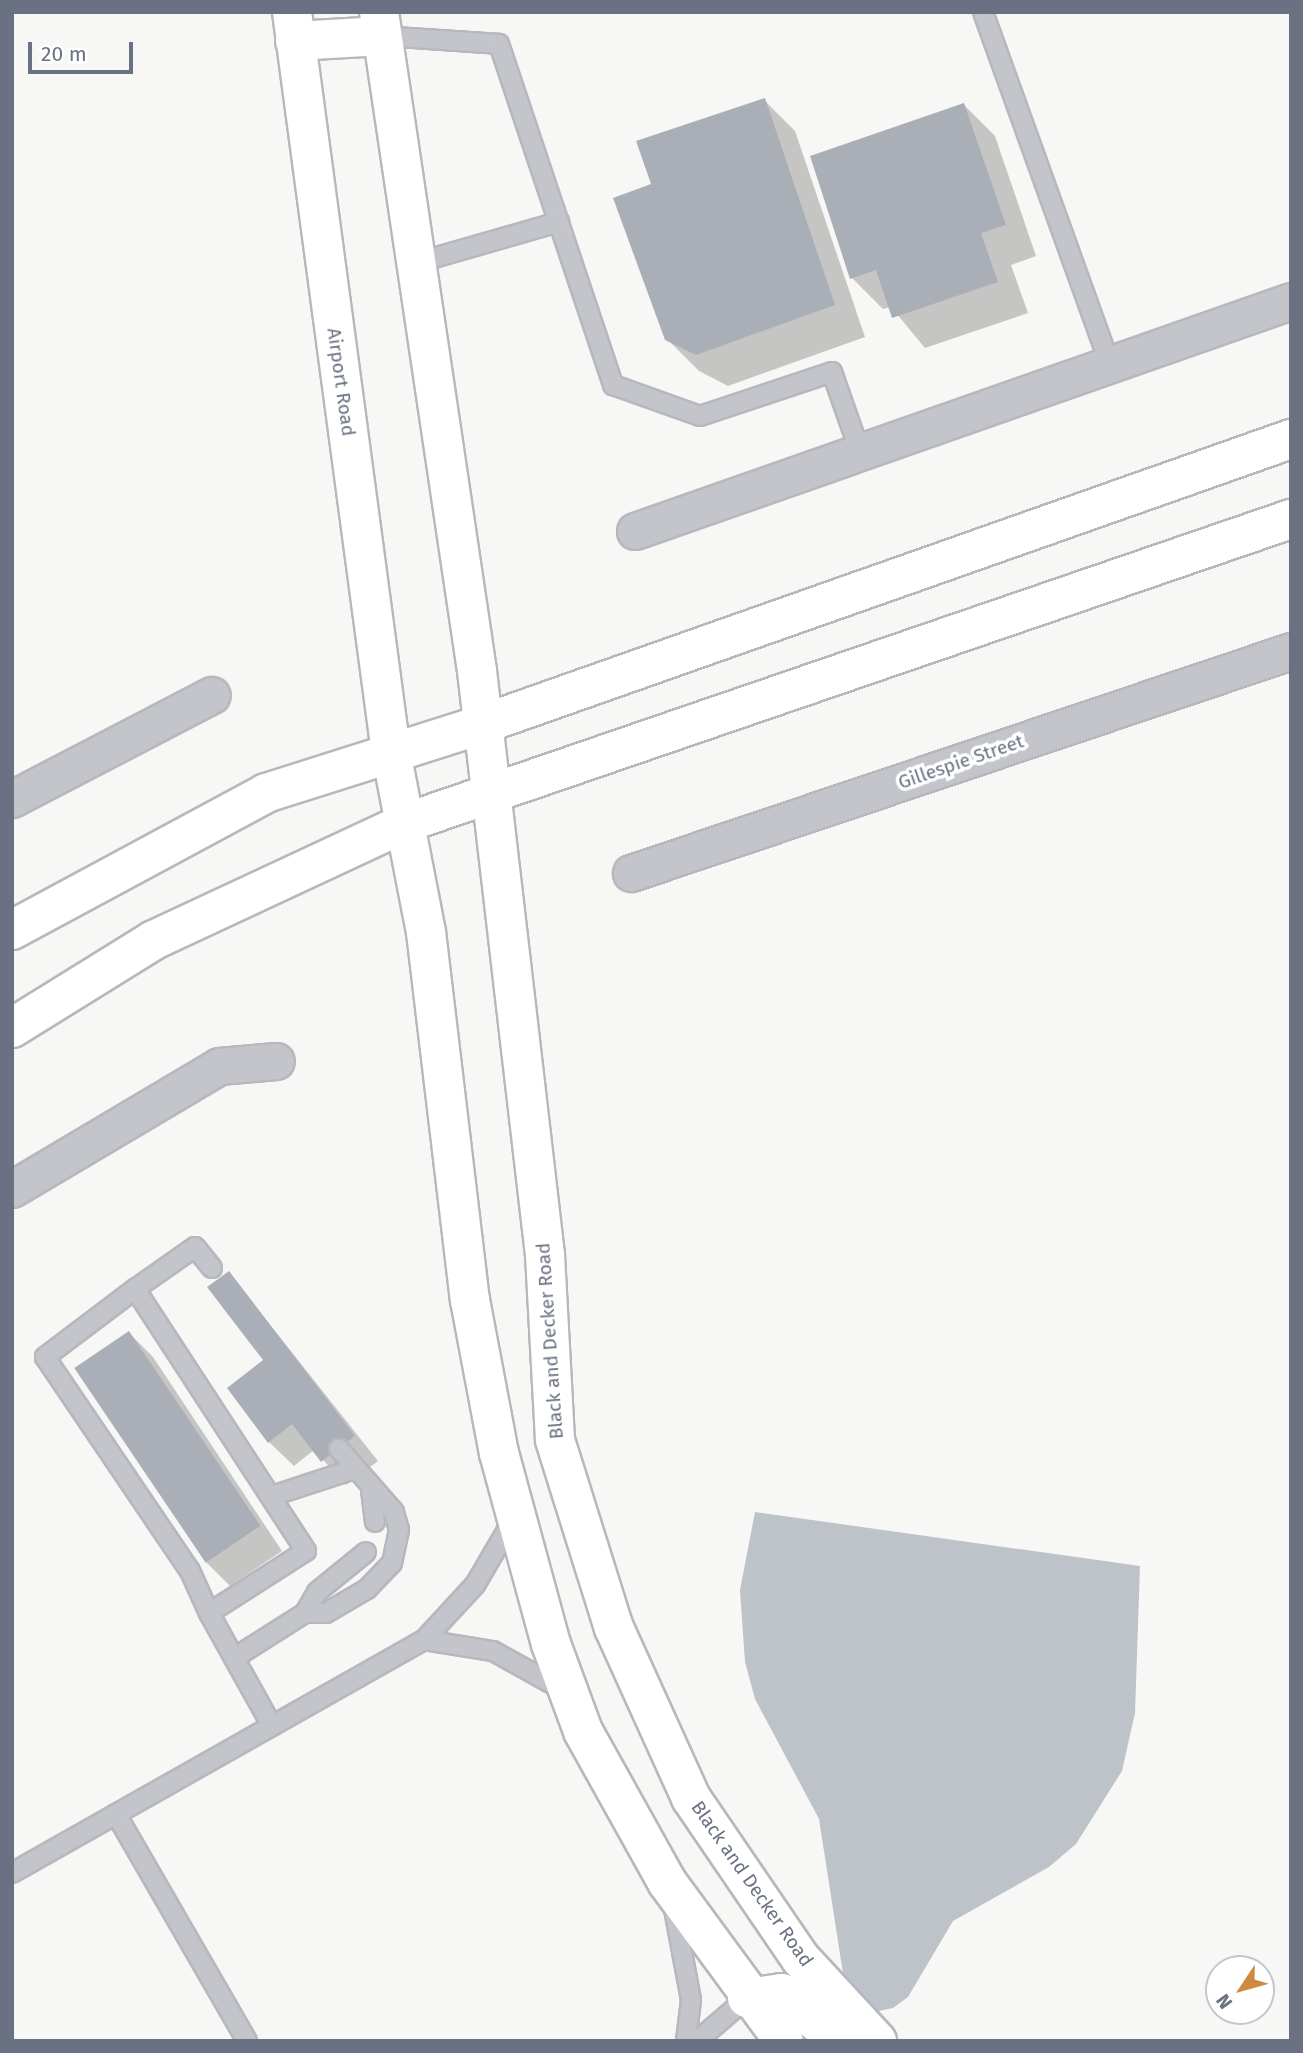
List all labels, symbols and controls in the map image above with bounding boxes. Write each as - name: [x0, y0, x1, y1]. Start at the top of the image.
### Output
- scale bar: [32, 28, 136, 72]
- text: 20 m: [41, 41, 87, 67]
- street label: Airport Road: [322, 326, 360, 438]
- street label: Gillespie Street: [895, 730, 1027, 794]
- street label: Black and Decker Road: [532, 1242, 568, 1440]
- street label: Black and Decker Road: [686, 1797, 818, 1971]
- north arrow: [1205, 1955, 1275, 2025]
- text: N: [1211, 1990, 1237, 2013]

